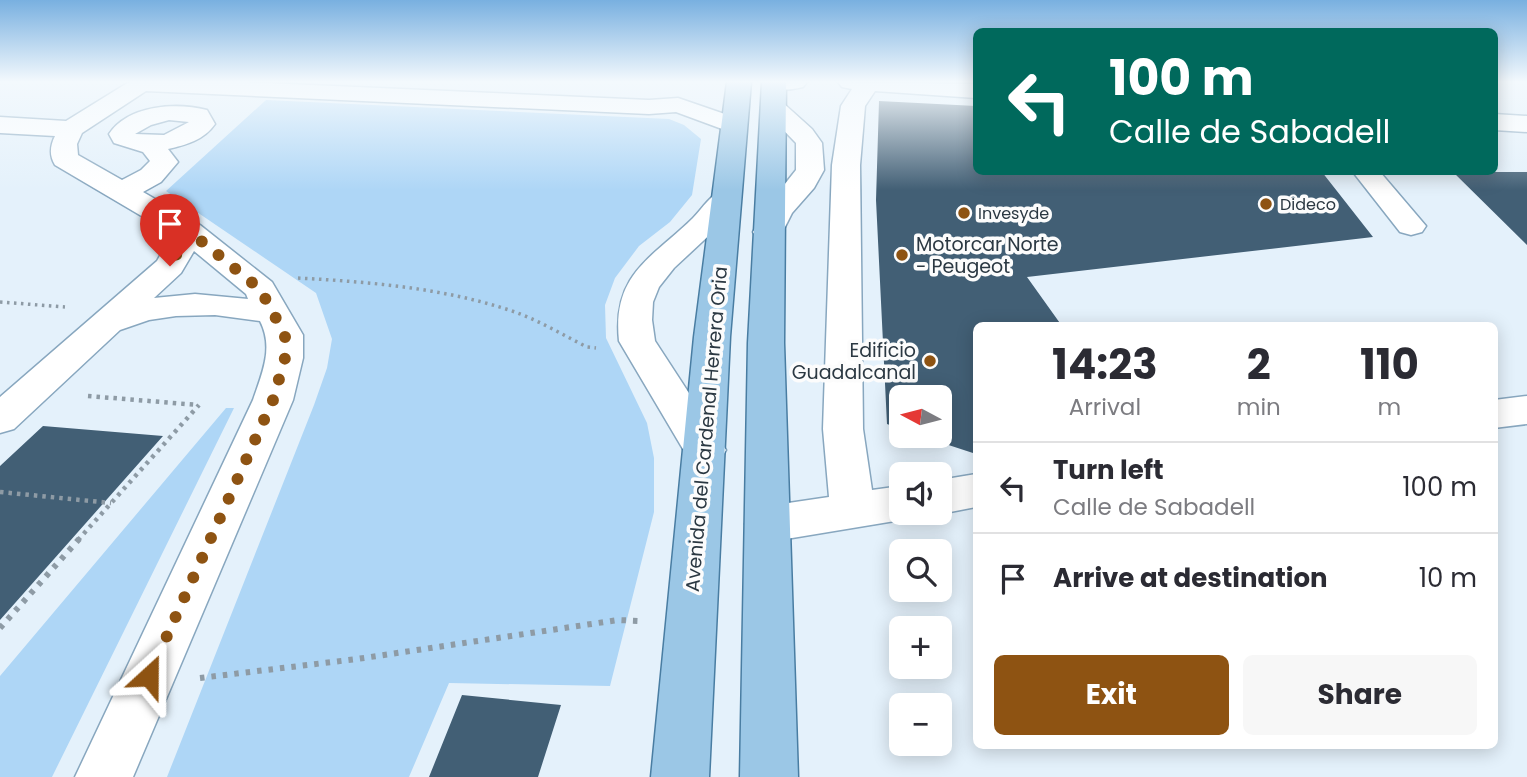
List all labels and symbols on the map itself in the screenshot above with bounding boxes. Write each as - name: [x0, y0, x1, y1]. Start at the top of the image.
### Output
- place label: Dideco: [1280, 193, 1336, 216]
- pin: [140, 194, 200, 266]
- marker: Dideco: [1258, 196, 1274, 212]
- place label: Invesyde: [978, 202, 1049, 225]
- marker: Invesyde: [956, 205, 972, 221]
- place label: Motorcar Norte - Peugeot: [916, 231, 1059, 280]
- marker: Motorcar Norte - Peugeot: [894, 247, 910, 263]
- street label: Avenida del Cardenal Herrera Oria: [679, 265, 734, 593]
- place label: Edificio Guadalcanal: [792, 337, 916, 386]
- marker: Edificio Guadalcanal: [922, 353, 938, 369]
- north arrow: [889, 385, 952, 448]
- position arrow: [112, 639, 186, 713]

